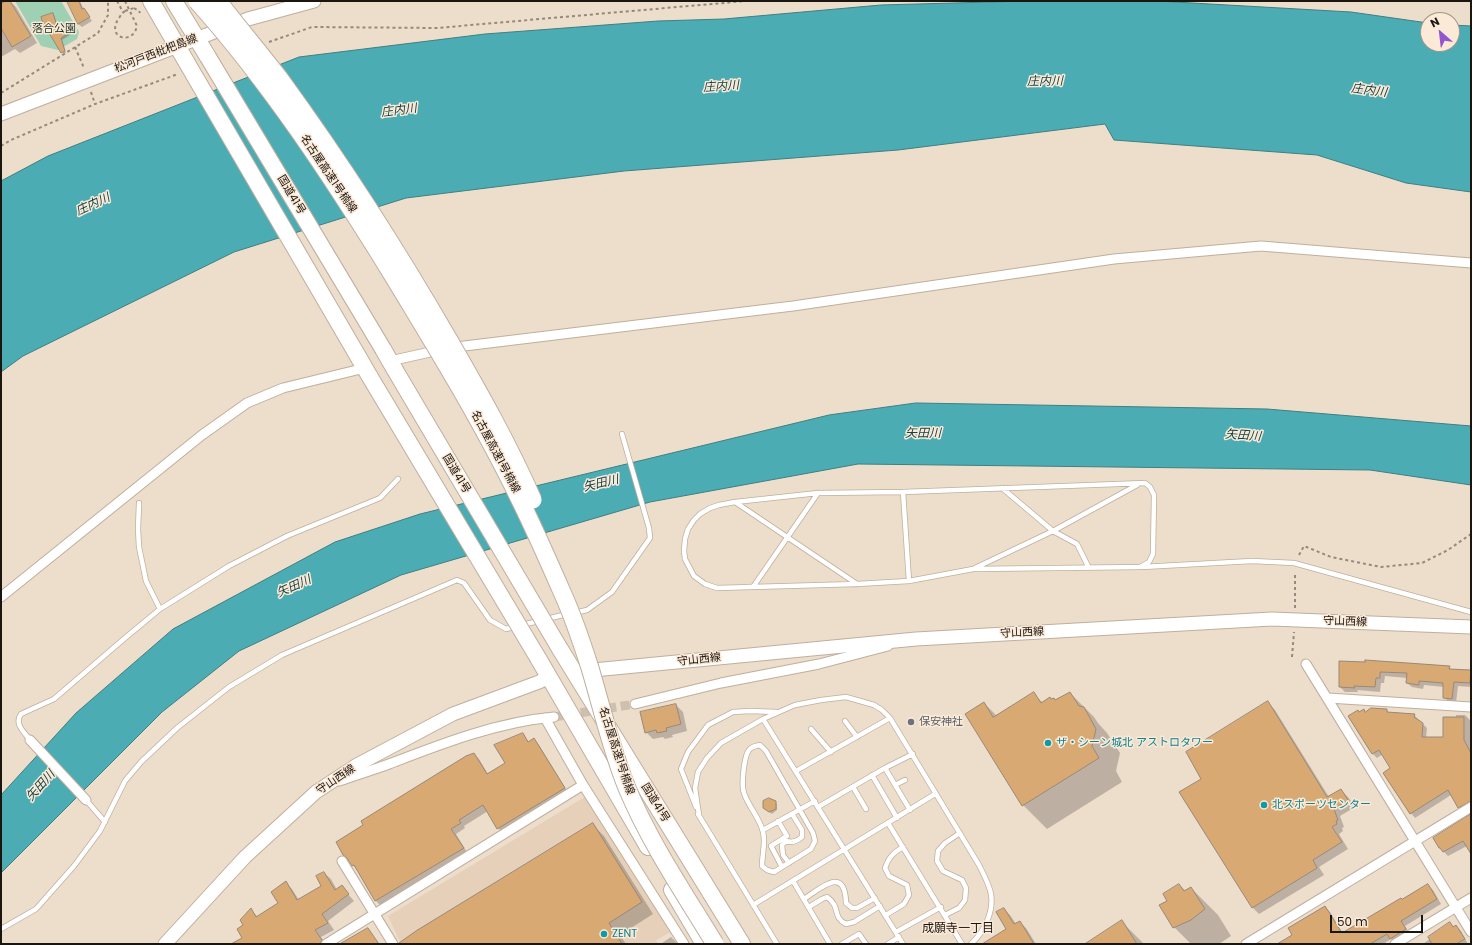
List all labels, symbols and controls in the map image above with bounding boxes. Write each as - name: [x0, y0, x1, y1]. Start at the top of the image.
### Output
- north arrow: [1420, 12, 1460, 52]
- text: N: [1427, 13, 1442, 31]
- park label: 落合公園: [32, 22, 76, 36]
- street label: 松河戸西枇杷島線: [113, 32, 199, 76]
- water label: 庄内川: [1027, 74, 1063, 90]
- water label: 庄内川: [703, 79, 739, 95]
- water label: 庄内川: [1350, 82, 1388, 100]
- water label: 庄内川: [380, 102, 418, 120]
- street label: 名古屋高速1号楠線: [297, 132, 359, 216]
- street label: 国道41号: [274, 173, 308, 217]
- water label: 庄内川: [74, 191, 112, 219]
- street label: 名古屋高速1号楠線: [468, 408, 522, 496]
- water label: 矢田川: [905, 427, 941, 441]
- water label: 矢田川: [1225, 428, 1261, 444]
- street label: 国道41号: [439, 452, 473, 496]
- water label: 矢田川: [582, 473, 620, 495]
- water label: 矢田川: [275, 573, 313, 601]
- street label: 守山西線: [1323, 615, 1367, 629]
- street label: 守山西線: [1000, 625, 1044, 641]
- street label: 守山西線: [676, 651, 722, 669]
- street label: 名古屋高速1号楠線: [596, 705, 636, 797]
- place label: 保安神社: [919, 715, 963, 729]
- marker: 保安神社: [906, 717, 916, 727]
- place label: ザ・シーン城北 アストロタワー: [1056, 736, 1213, 750]
- marker: ザ・シーン城北 アストロタワー: [1043, 738, 1053, 748]
- street label: 守山西線: [314, 762, 358, 798]
- water label: 矢田川: [24, 768, 58, 804]
- street label: 国道41号: [638, 781, 672, 825]
- place label: 北スポーツセンター: [1272, 798, 1371, 812]
- marker: 北スポーツセンター: [1259, 800, 1269, 810]
- scale bar: [1332, 907, 1425, 933]
- text: 50 m: [1337, 913, 1368, 930]
- district label: 成願寺一丁目: [922, 922, 994, 936]
- place label: ZENT: [612, 927, 637, 941]
- marker: ZENT: [599, 929, 609, 939]

